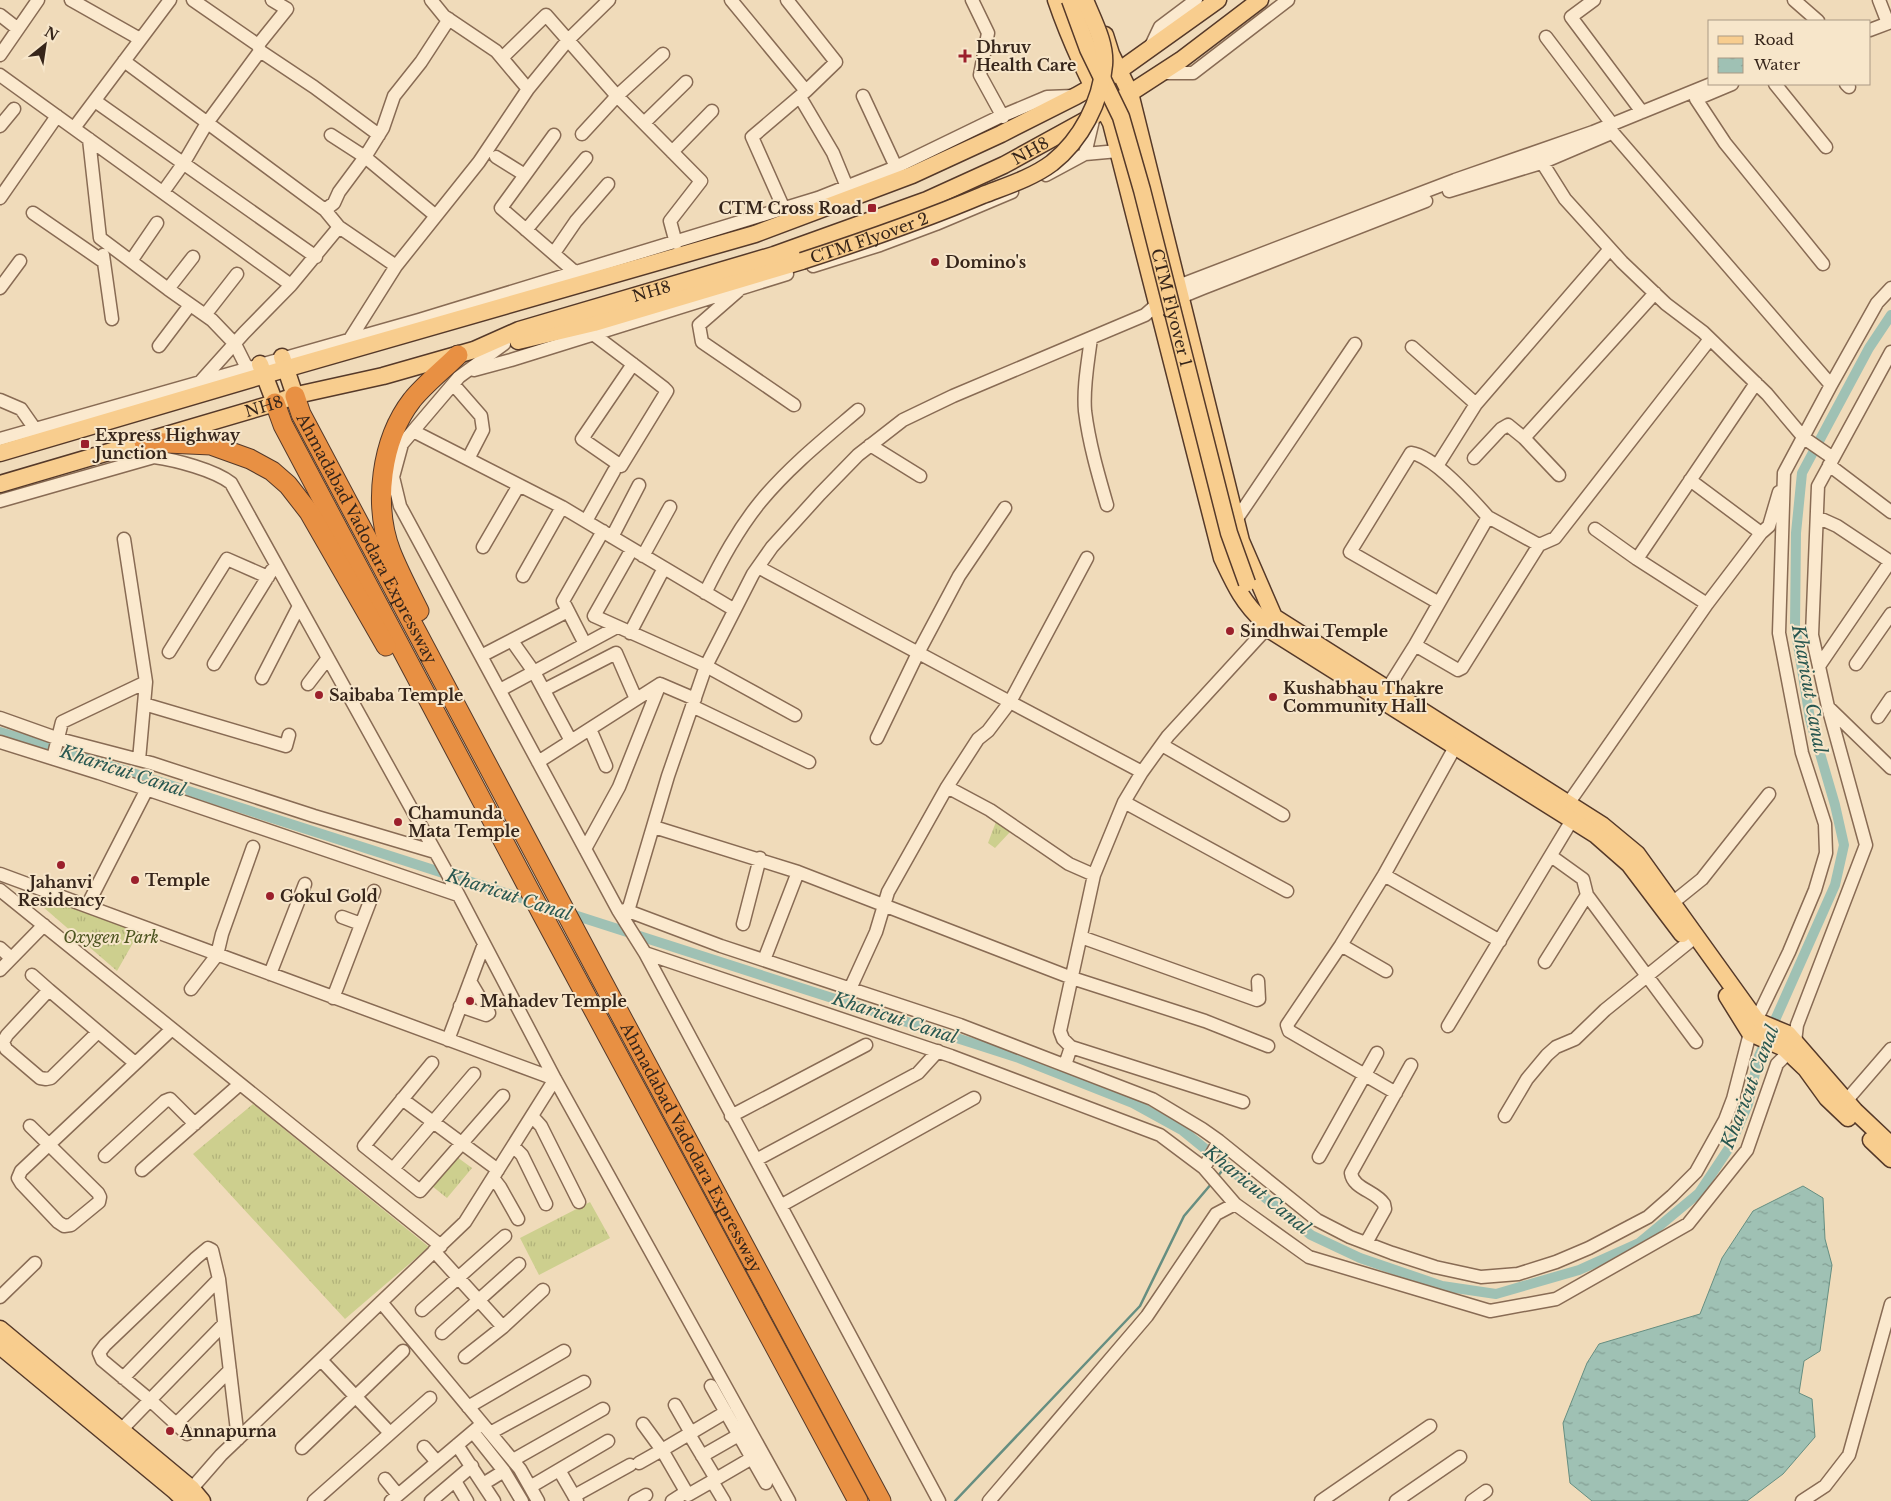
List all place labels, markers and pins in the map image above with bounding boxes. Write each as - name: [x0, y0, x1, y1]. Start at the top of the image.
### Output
- place label: Dhruv Health Care: [976, 37, 1076, 75]
- marker: Dhruv Health Care: [958, 49, 972, 63]
- place label: CTM Cross Road: [718, 198, 862, 218]
- marker: CTM Cross Road: [866, 202, 878, 214]
- place label: Domino's: [945, 252, 1026, 272]
- marker: Domino's: [929, 256, 941, 268]
- place label: Express Highway Junction: [92, 425, 241, 463]
- marker: Express Highway Junction: [79, 438, 91, 450]
- place label: Sindhwai Temple: [1240, 621, 1388, 641]
- marker: Sindhwai Temple: [1224, 625, 1236, 637]
- place label: Kushabhau Thakre Community Hall: [1283, 678, 1444, 716]
- place label: Saibaba Temple: [329, 685, 463, 705]
- marker: Saibaba Temple: [313, 689, 325, 701]
- marker: Kushabhau Thakre Community Hall: [1267, 691, 1279, 703]
- place label: Chamunda Mata Temple: [408, 803, 520, 841]
- marker: Chamunda Mata Temple: [392, 816, 404, 828]
- marker: Jahanvi Residency: [55, 859, 67, 871]
- place label: Temple: [145, 870, 210, 890]
- place label: Jahanvi Residency: [18, 872, 105, 910]
- marker: Temple: [129, 874, 141, 886]
- place label: Gokul Gold: [280, 886, 378, 906]
- marker: Gokul Gold: [264, 890, 276, 902]
- place label: Mahadev Temple: [480, 991, 627, 1011]
- marker: Mahadev Temple: [464, 995, 476, 1007]
- place label: Annapurna: [179, 1421, 277, 1441]
- marker: Annapurna: [164, 1425, 176, 1437]

